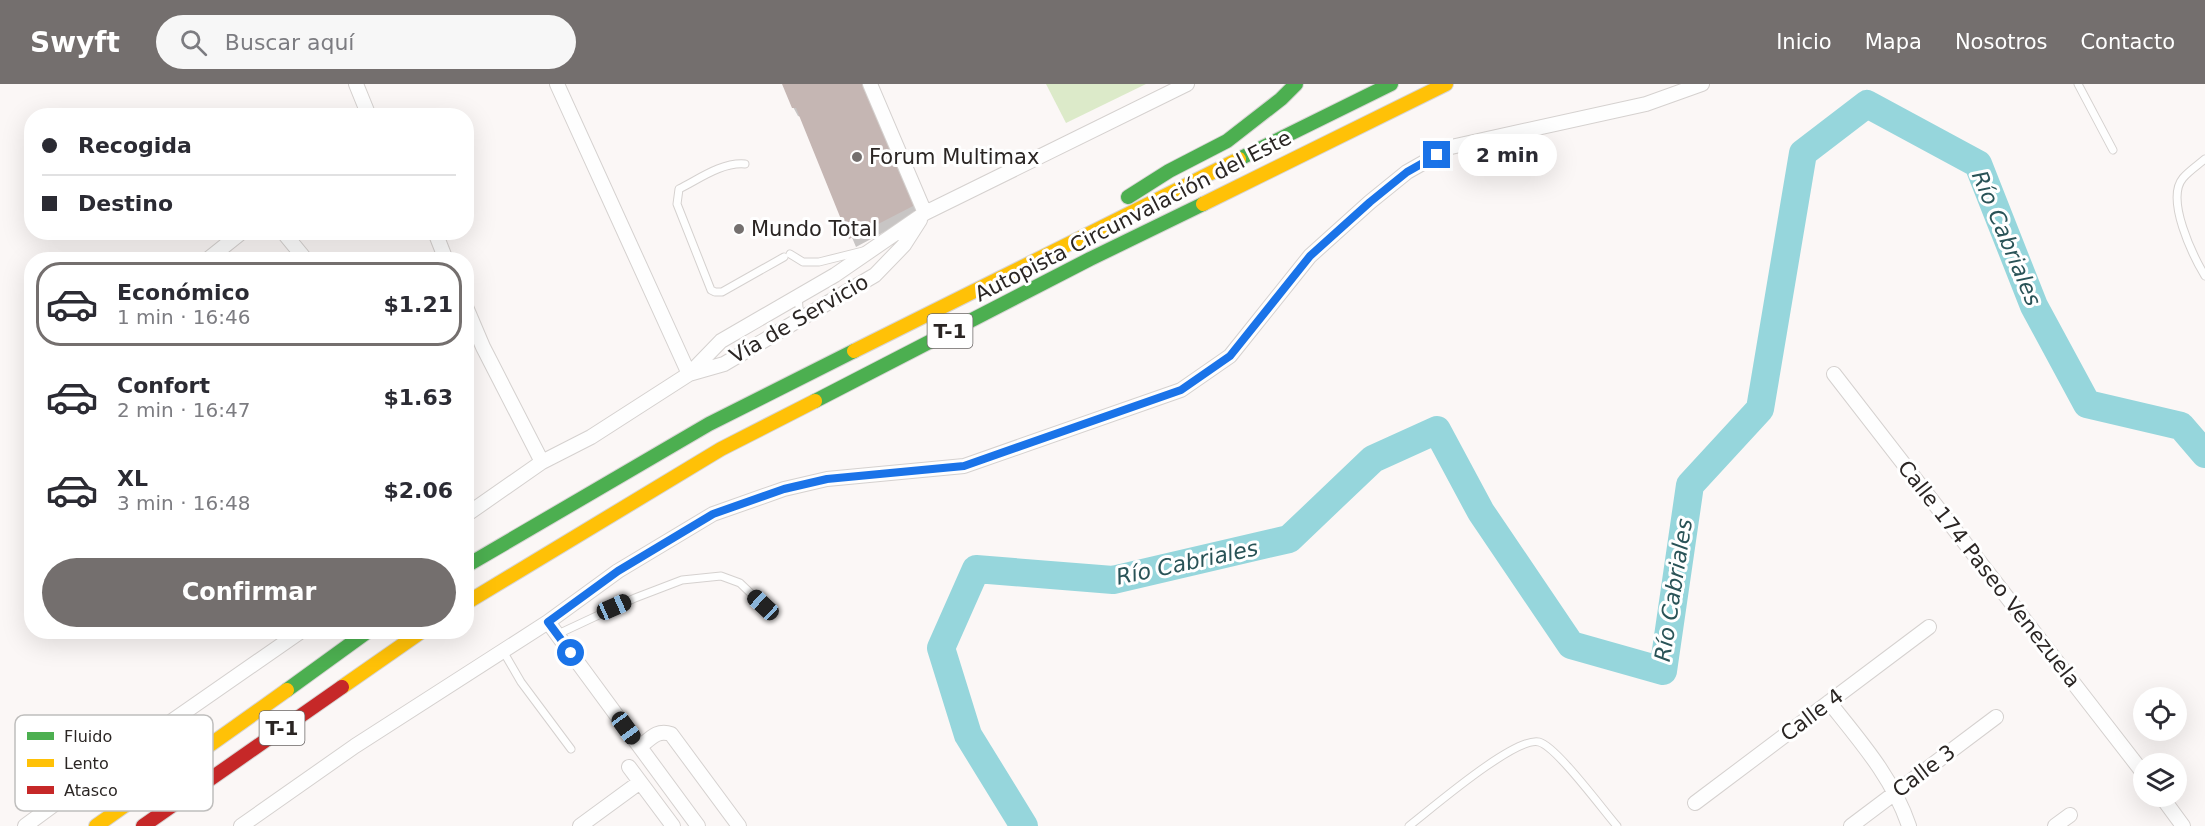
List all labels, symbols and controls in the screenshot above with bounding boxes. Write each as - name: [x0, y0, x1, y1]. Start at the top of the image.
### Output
- search box: [156, 15, 576, 69]
- text: Swyft: [30, 26, 120, 59]
- icon: search: [177, 26, 210, 59]
- text: Buscar aquí: [225, 30, 354, 55]
- text: Inicio: [1776, 30, 1832, 54]
- text: Mapa: [1865, 30, 1922, 54]
- text: Nosotros: [1955, 30, 2047, 54]
- text: Contacto: [2080, 30, 2175, 54]
- street label: Autopista Circunvalación del Este: [971, 125, 1295, 307]
- text: Recogida: [78, 133, 192, 158]
- callout: 2 min: [1458, 134, 1557, 176]
- route end: [1423, 141, 1450, 168]
- text: 2 min: [1476, 143, 1539, 167]
- place label: Forum Multimax: [869, 145, 1039, 169]
- marker: Forum Multimax: [850, 150, 864, 164]
- water label: Río Cabriales: [1967, 167, 2046, 310]
- text: Destino: [78, 191, 173, 216]
- place label: Mundo Total: [751, 217, 878, 241]
- marker: Mundo Total: [732, 222, 746, 236]
- street label: Vía de Servicio: [725, 270, 873, 368]
- icon: car: [45, 277, 99, 331]
- text: Económico: [117, 280, 250, 305]
- text: $1.21: [383, 292, 453, 317]
- text: 1 min · 16:46: [117, 305, 251, 329]
- road number: T-1: [928, 314, 972, 348]
- icon: car: [45, 370, 99, 424]
- text: Confort: [117, 373, 210, 398]
- text: $1.63: [383, 385, 453, 410]
- text: 2 min · 16:47: [117, 398, 251, 422]
- street label: Calle 174 Paseo Venezuela: [1893, 456, 2085, 692]
- icon: car: [45, 463, 99, 517]
- text: XL: [117, 466, 148, 491]
- text: $2.06: [383, 478, 453, 503]
- text: 3 min · 16:48: [117, 491, 251, 515]
- water label: Río Cabriales: [1650, 517, 1697, 663]
- water label: Río Cabriales: [1114, 535, 1260, 590]
- button: Confirmar: [42, 558, 456, 627]
- car: [744, 586, 782, 624]
- car: [594, 591, 634, 623]
- route start: [557, 639, 584, 666]
- street label: Calle 4: [1776, 684, 1848, 746]
- map controls: [2133, 687, 2187, 807]
- button: locate: [2133, 687, 2187, 741]
- car: [608, 708, 644, 748]
- road number: T-1: [260, 711, 304, 745]
- legend: [15, 715, 213, 811]
- text: Fluido: [64, 727, 112, 746]
- street label: Calle 3: [1888, 740, 1960, 802]
- button: layers: [2133, 753, 2187, 807]
- text: Lento: [64, 754, 109, 773]
- text: Atasco: [64, 781, 118, 800]

